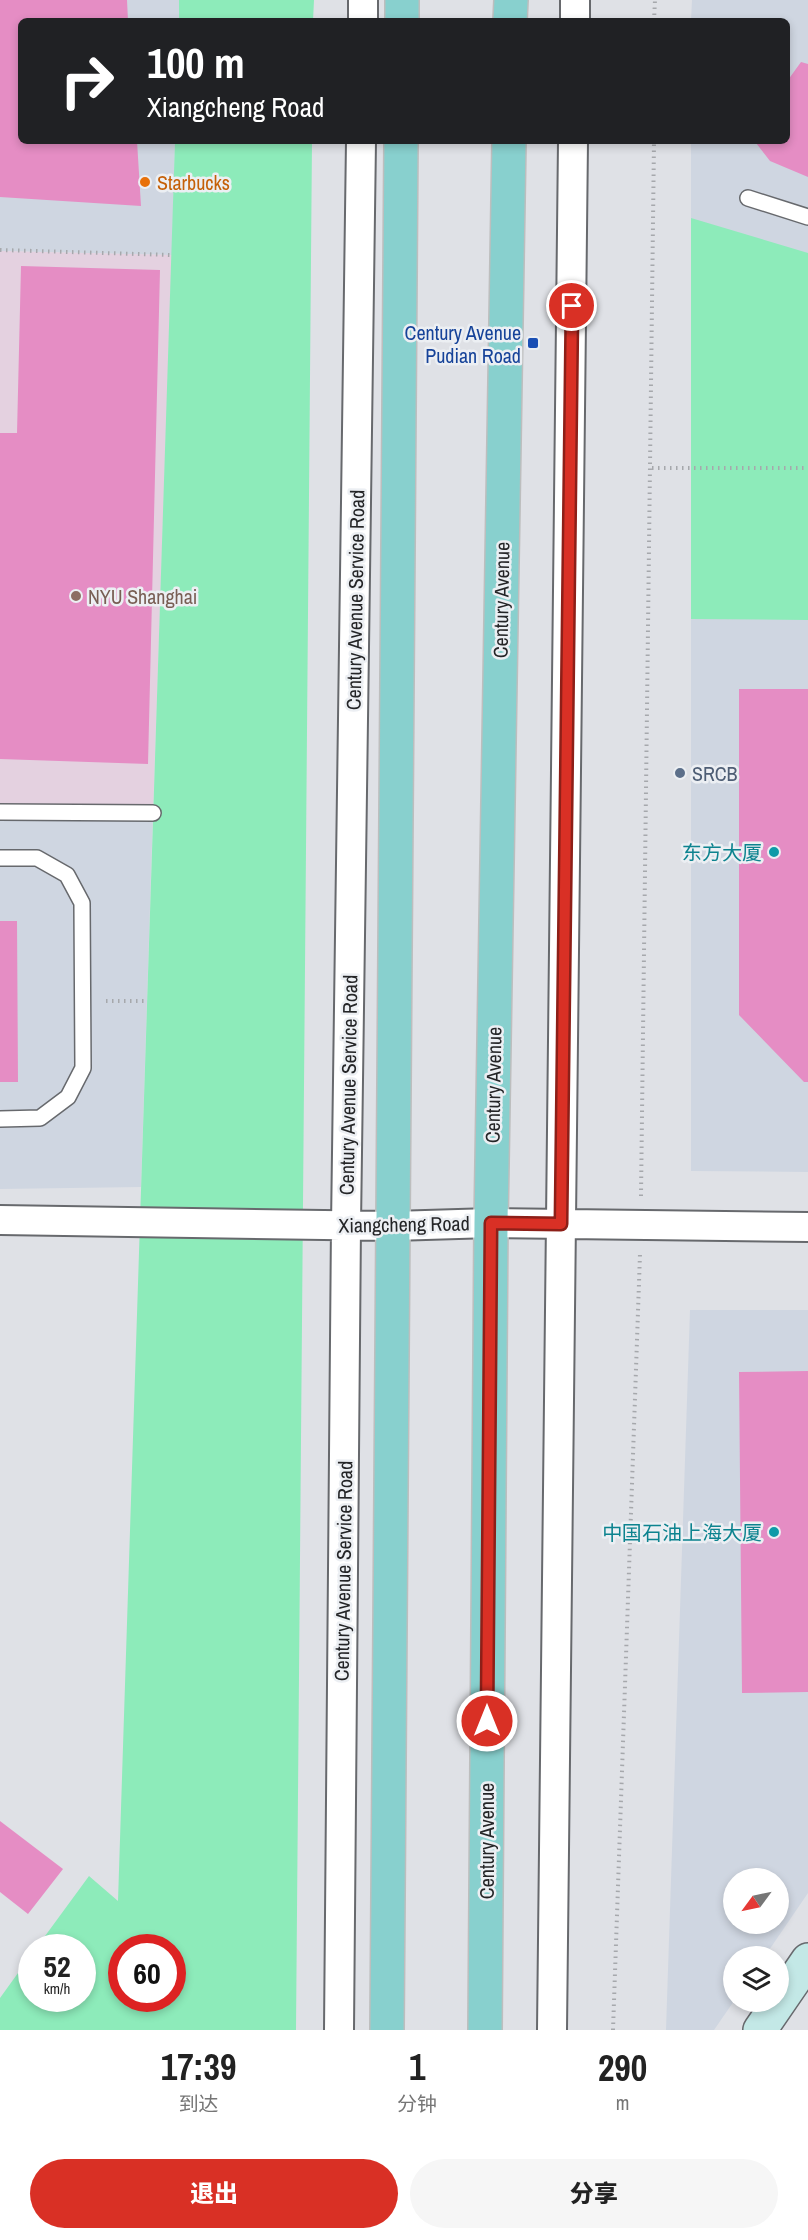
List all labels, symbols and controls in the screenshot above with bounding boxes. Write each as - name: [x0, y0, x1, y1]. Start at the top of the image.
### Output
- text: 100 m: [147, 35, 245, 91]
- icon: right: [48, 42, 126, 120]
- text: Xiangcheng Road: [147, 89, 324, 125]
- place label: Starbucks: [157, 169, 230, 196]
- marker: Starbucks: [138, 175, 152, 189]
- pin: [546, 280, 597, 331]
- icon: arrive: [555, 289, 588, 322]
- place label: Century Avenue Pudian Road: [405, 319, 521, 369]
- marker: Century Avenue Pudian Road: [526, 336, 540, 350]
- street label: Century Avenue Service Road: [340, 490, 370, 710]
- street label: Century Avenue: [486, 542, 516, 658]
- place label: NYU Shanghai: [88, 583, 197, 610]
- marker: NYU Shanghai: [69, 589, 83, 603]
- place label: SRCB: [692, 760, 738, 787]
- marker: SRCB: [673, 766, 687, 780]
- place label: 东方大厦: [682, 839, 762, 866]
- marker: 东方大厦: [767, 845, 781, 859]
- street label: Century Avenue Service Road: [333, 975, 363, 1195]
- street label: Century Avenue: [478, 1027, 508, 1143]
- street label: Xiangcheng Road: [338, 1209, 470, 1239]
- street label: Century Avenue Service Road: [328, 1461, 358, 1681]
- place label: 中国石油上海大厦: [602, 1519, 762, 1546]
- marker: 中国石油上海大厦: [767, 1525, 781, 1539]
- position arrow: [455, 1689, 519, 1753]
- street label: Century Avenue: [473, 1783, 500, 1899]
- north arrow: [723, 1868, 789, 1934]
- map controls: [723, 1868, 789, 2012]
- speed limit sign: 60: [108, 1934, 186, 2012]
- text: 52: [43, 1946, 71, 1986]
- button: layers: [723, 1946, 789, 2012]
- text: km/h: [44, 1978, 70, 1999]
- text: 17:39: [161, 2043, 236, 2091]
- text: 1: [409, 2043, 425, 2091]
- text: 290: [598, 2044, 647, 2092]
- text: m: [616, 2089, 629, 2116]
- text: 到达: [179, 2090, 219, 2117]
- text: 分钟: [397, 2090, 437, 2117]
- button: 退出: [30, 2159, 398, 2228]
- button: 分享: [410, 2159, 778, 2228]

